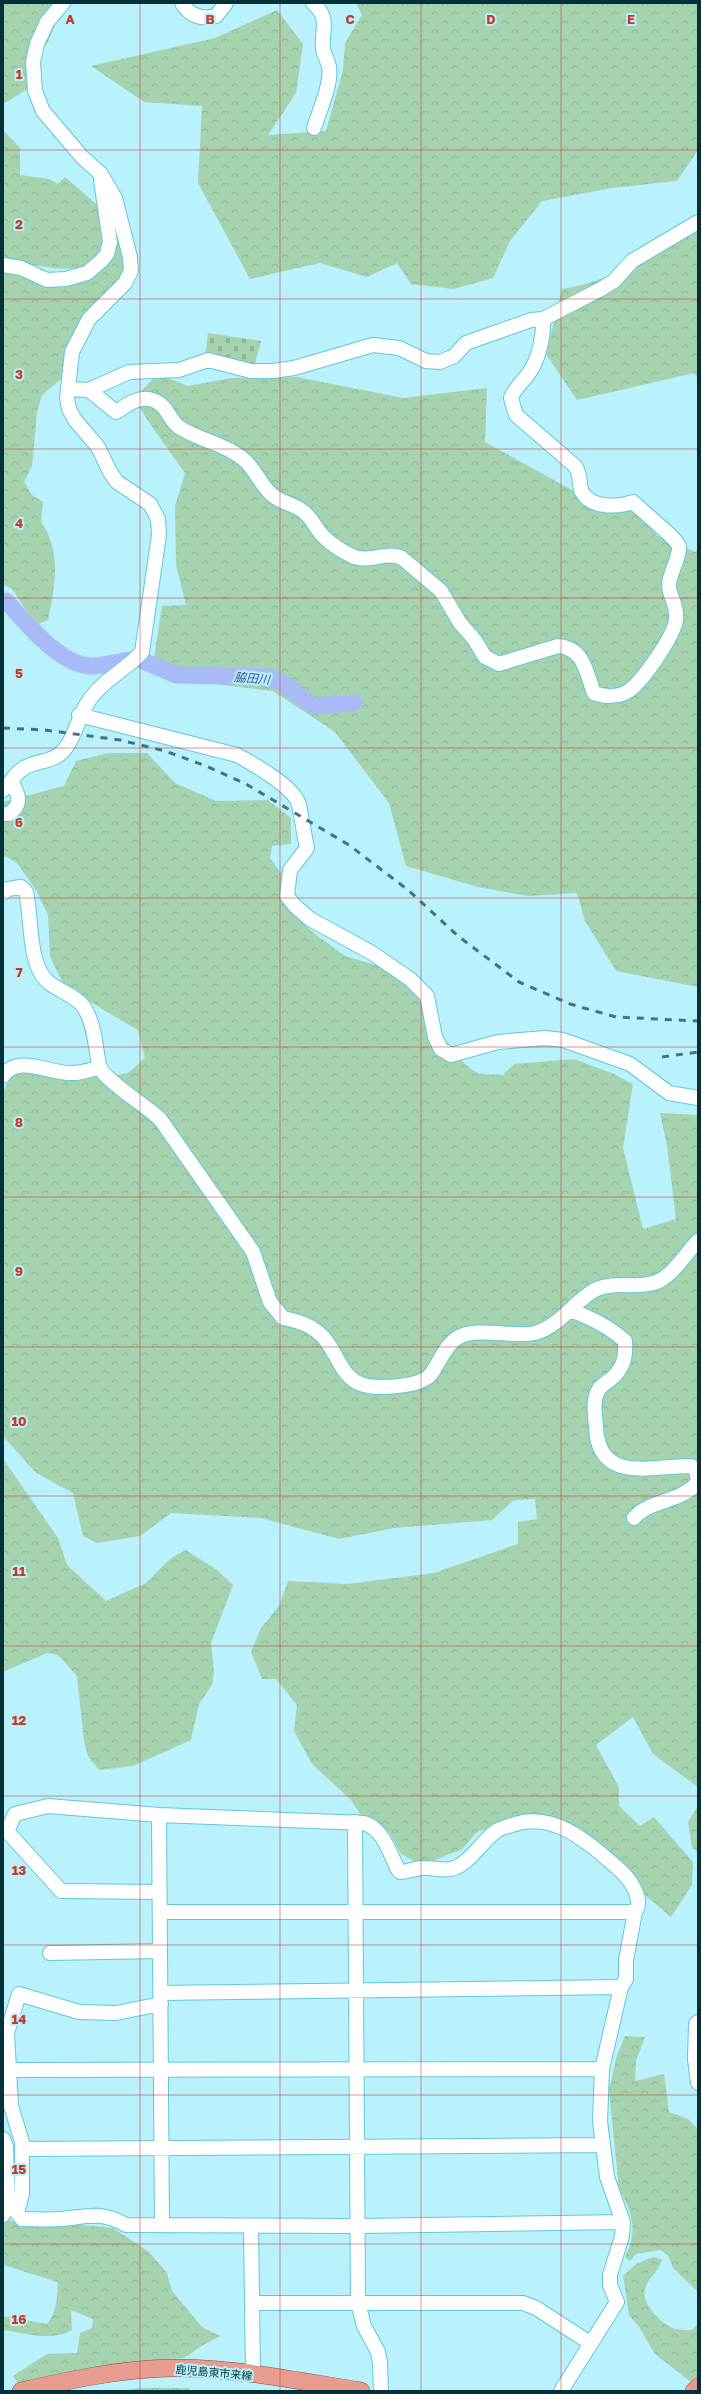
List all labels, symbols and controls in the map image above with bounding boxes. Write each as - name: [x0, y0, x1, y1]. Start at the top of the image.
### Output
- text: A: [65, 11, 75, 27]
- text: B: [205, 11, 215, 27]
- text: C: [345, 11, 355, 27]
- text: D: [486, 11, 496, 27]
- text: E: [627, 11, 635, 27]
- text: 1: [16, 66, 23, 82]
- text: 2: [15, 216, 23, 232]
- text: 3: [15, 366, 23, 382]
- text: 4: [15, 515, 23, 531]
- text: 5: [15, 665, 23, 681]
- water label: 脇田川: [233, 669, 273, 687]
- text: 6: [15, 814, 23, 830]
- text: 7: [15, 964, 23, 980]
- text: 8: [15, 1114, 23, 1130]
- text: 9: [15, 1263, 23, 1279]
- text: 10: [11, 1413, 27, 1429]
- text: 11: [12, 1563, 26, 1579]
- text: 12: [12, 1712, 26, 1728]
- text: 13: [12, 1862, 26, 1878]
- text: 14: [12, 2011, 26, 2027]
- text: 15: [12, 2161, 26, 2177]
- text: 16: [12, 2311, 26, 2327]
- street label: 鹿児島東市来線: [175, 2362, 253, 2382]

